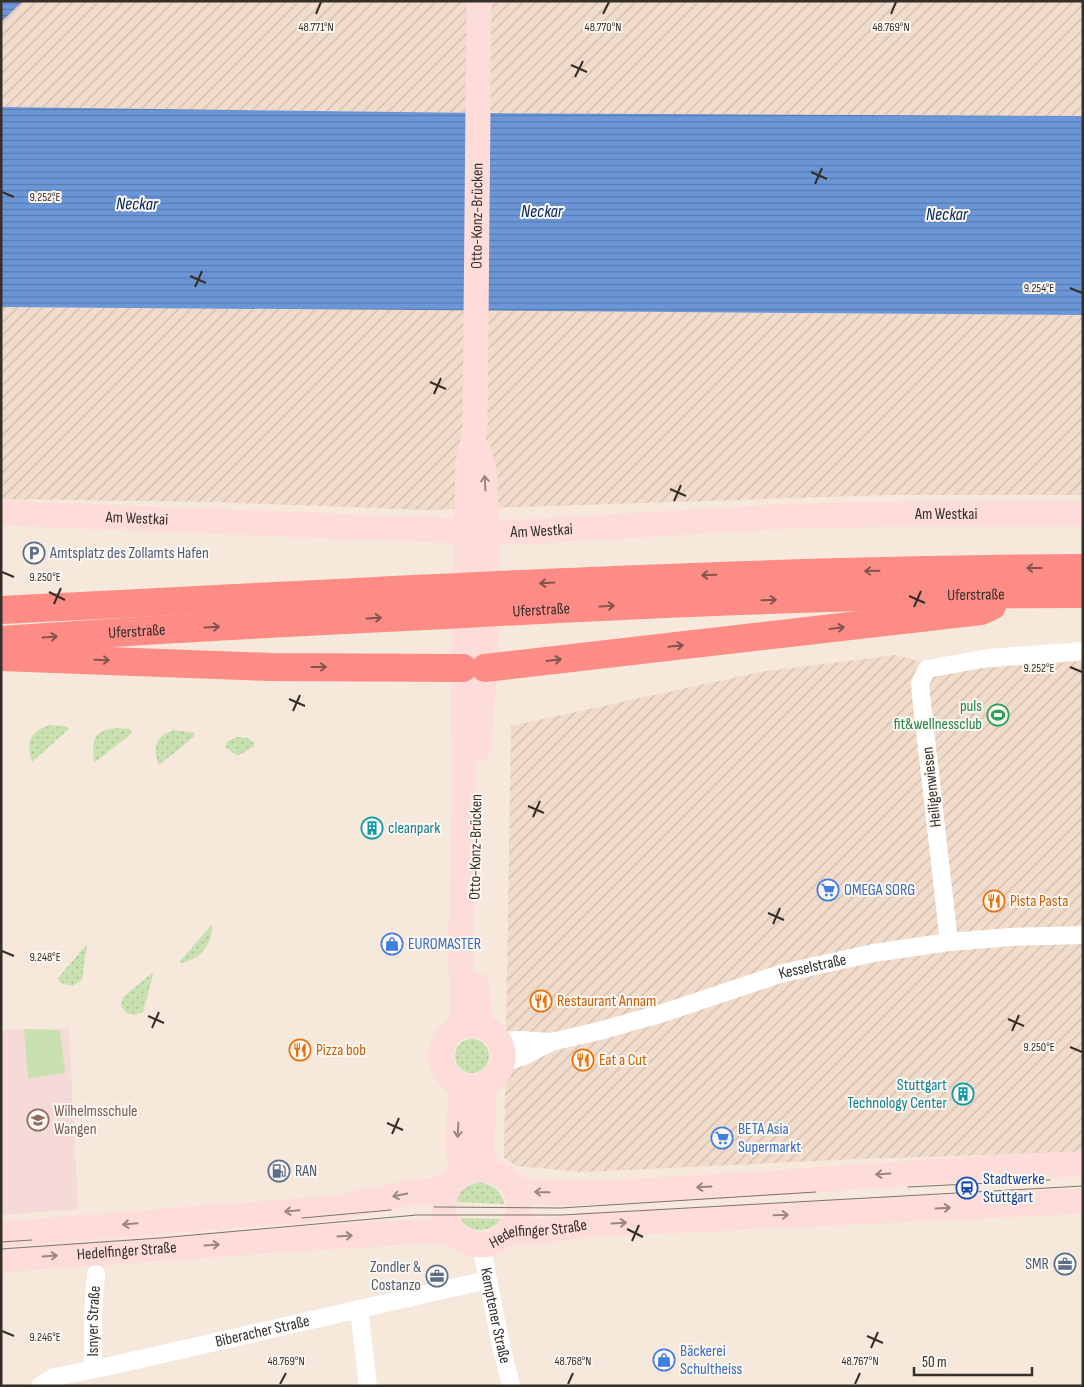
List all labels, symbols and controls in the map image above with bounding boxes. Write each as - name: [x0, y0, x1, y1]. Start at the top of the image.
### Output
- text: 48.771°N: [298, 20, 334, 35]
- text: 48.770°N: [585, 20, 621, 35]
- text: 48.769°N: [872, 20, 910, 35]
- street label: Otto-Konz-Brücken: [467, 163, 487, 269]
- text: 9.252°E: [30, 190, 61, 205]
- water label: Neckar: [116, 193, 159, 215]
- water label: Neckar: [521, 201, 564, 222]
- water label: Neckar: [926, 204, 969, 225]
- text: 9.254°E: [1024, 281, 1054, 296]
- one-way arrow: [481, 475, 490, 491]
- street label: Am Westkai: [914, 505, 977, 524]
- street label: Am Westkai: [104, 508, 169, 529]
- street label: Am Westkai: [509, 520, 573, 542]
- parking icon: Amtsplatz des Zollamts Hafen: [22, 541, 46, 565]
- place label: Amtsplatz des Zollamts Hafen: [49, 544, 209, 563]
- one-way arrow: [1026, 563, 1042, 573]
- one-way arrow: [864, 566, 880, 576]
- text: 9.250°E: [29, 570, 61, 585]
- one-way arrow: [701, 571, 717, 580]
- one-way arrow: [539, 578, 555, 587]
- street label: Uferstraße: [947, 585, 1005, 605]
- one-way arrow: [761, 595, 777, 605]
- street label: Uferstraße: [512, 599, 570, 621]
- one-way arrow: [599, 602, 615, 611]
- one-way arrow: [366, 614, 382, 623]
- street label: Uferstraße: [108, 620, 166, 643]
- one-way arrow: [204, 622, 220, 631]
- one-way arrow: [829, 623, 845, 633]
- one-way arrow: [42, 632, 58, 641]
- one-way arrow: [667, 641, 683, 651]
- one-way arrow: [546, 655, 562, 665]
- one-way arrow: [94, 656, 110, 665]
- text: 9.252°E: [1024, 661, 1055, 676]
- one-way arrow: [311, 662, 327, 672]
- place label: puls fit&wellnessclub: [893, 697, 982, 734]
- sports icon: puls fit&wellnessclub: [986, 703, 1010, 727]
- street label: Heiligenwiesen: [918, 746, 946, 828]
- street label: Otto-Konz-Brücken: [466, 794, 486, 900]
- building icon: cleanpark: [360, 816, 384, 840]
- place label: cleanpark: [388, 819, 440, 838]
- supermarket icon: OMEGA SORG: [816, 878, 840, 902]
- place label: OMEGA SORG: [844, 881, 915, 900]
- restaurant icon: Pista Pasta: [982, 889, 1006, 913]
- place label: Pista Pasta: [1010, 892, 1068, 911]
- shop icon: EUROMASTER: [380, 932, 404, 956]
- place label: EUROMASTER: [408, 935, 481, 954]
- text: 9.248°E: [29, 950, 61, 965]
- street label: Kesselstraße: [776, 950, 848, 983]
- restaurant icon: Restaurant Annam: [529, 989, 553, 1013]
- place label: Restaurant Annam: [557, 992, 656, 1011]
- restaurant icon: Pizza bob: [288, 1038, 312, 1062]
- text: 9.250°E: [1023, 1040, 1055, 1055]
- place label: Pizza bob: [316, 1041, 366, 1060]
- restaurant icon: Eat a Cut: [571, 1048, 595, 1072]
- place label: Eat a Cut: [599, 1051, 647, 1070]
- place label: Stuttgart Technology Center: [847, 1076, 947, 1113]
- building icon: Stuttgart Technology Center: [951, 1082, 975, 1106]
- place label: Wilhelmsschule Wangen: [54, 1102, 138, 1139]
- school or university icon: Wilhelmsschule Wangen: [26, 1108, 50, 1132]
- place label: BETA Asia Supermarkt: [738, 1120, 801, 1157]
- one-way arrow: [454, 1122, 463, 1138]
- supermarket icon: BETA Asia Supermarkt: [710, 1126, 734, 1150]
- fuel station icon: RAN: [267, 1159, 291, 1183]
- place label: RAN: [295, 1162, 317, 1181]
- one-way arrow: [875, 1170, 891, 1179]
- place label: Stadtwerke Stuttgart: [983, 1170, 1045, 1207]
- station icon: Stadtwerke Stuttgart: [955, 1176, 979, 1200]
- one-way arrow: [697, 1182, 713, 1191]
- one-way arrow: [534, 1187, 550, 1197]
- one-way arrow: [392, 1191, 408, 1201]
- one-way arrow: [935, 1204, 951, 1213]
- one-way arrow: [284, 1207, 300, 1216]
- one-way arrow: [772, 1210, 789, 1220]
- street label: Hedelfinger Straße: [486, 1215, 588, 1252]
- one-way arrow: [610, 1218, 626, 1227]
- one-way arrow: [122, 1220, 138, 1229]
- one-way arrow: [337, 1231, 353, 1240]
- street label: Hedelfinger Straße: [76, 1238, 177, 1264]
- one-way arrow: [204, 1240, 220, 1249]
- one-way arrow: [42, 1252, 58, 1261]
- office icon: SMR: [1053, 1252, 1077, 1276]
- place label: SMR: [1025, 1255, 1049, 1274]
- place label: Zondler & Costanzo: [370, 1258, 421, 1295]
- office icon: Zondler & Costanzo: [425, 1264, 449, 1288]
- street label: Kemptener Straße: [476, 1266, 515, 1365]
- street label: Isnyer Straße: [83, 1285, 105, 1356]
- street label: Biberacher Straße: [213, 1311, 311, 1351]
- text: 9.246°E: [29, 1330, 61, 1345]
- place label: Bäckerei Schultheiss: [680, 1342, 742, 1379]
- scale bar: [914, 1344, 1032, 1376]
- shop icon: Bäckerei Schultheiss: [652, 1348, 676, 1372]
- text: 50 m: [922, 1353, 947, 1372]
- text: 48.769°N: [267, 1354, 305, 1369]
- text: 48.768°N: [555, 1354, 591, 1369]
- text: 48.767°N: [841, 1354, 879, 1369]

